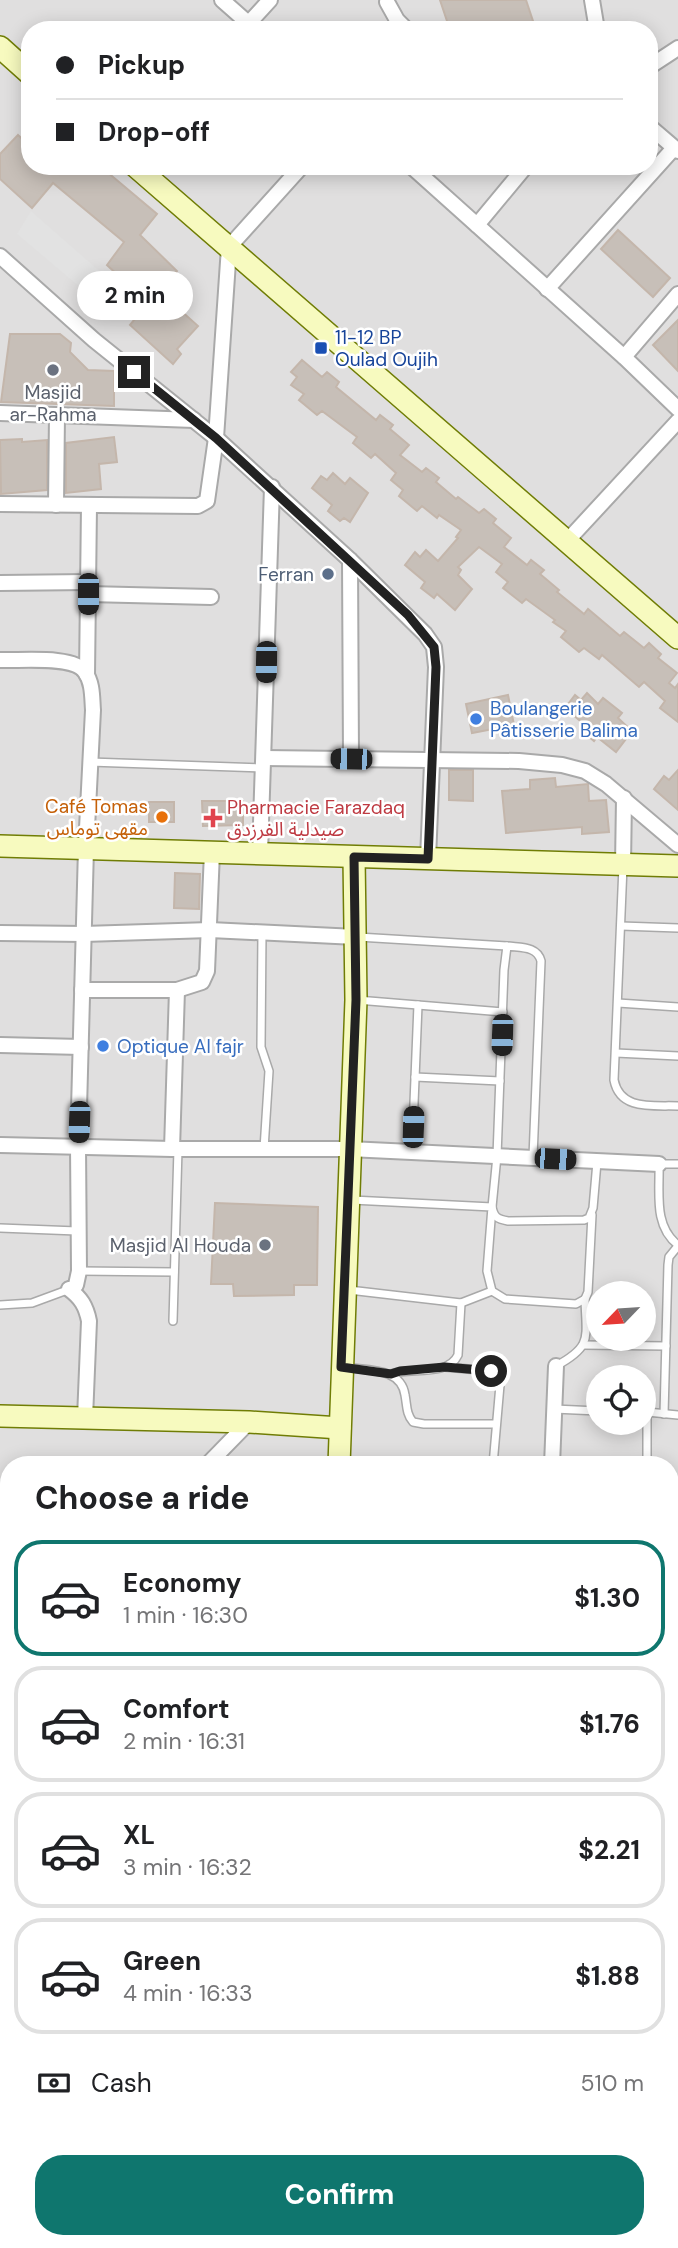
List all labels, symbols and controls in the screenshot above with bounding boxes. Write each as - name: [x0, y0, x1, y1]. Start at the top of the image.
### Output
- text: Pickup: [98, 48, 185, 82]
- text: Drop-off: [98, 115, 210, 149]
- callout: 2 min: [76, 270, 192, 320]
- text: 2 min: [105, 280, 165, 310]
- place label: 11-12 BP Oulad Oujih: [335, 325, 438, 372]
- marker: 11-12 BP Oulad Oujih: [313, 340, 329, 356]
- route end: [118, 356, 150, 388]
- marker: Masjid ar-Rahma: [45, 362, 61, 378]
- place label: Masjid ar-Rahma: [9, 380, 97, 427]
- place label: Ferran: [258, 562, 314, 587]
- marker: Ferran: [320, 566, 336, 582]
- car: [78, 573, 99, 615]
- car: [256, 641, 277, 683]
- place label: Boulangerie Pâtisserie Balima: [490, 696, 638, 743]
- marker: Boulangerie Pâtisserie Balima: [468, 711, 484, 727]
- car: [330, 748, 373, 770]
- place label: Café Tomas مقهى توماس: [45, 794, 148, 841]
- place label: Pharmacie Farazdaq صيدلية الفرزدق: [227, 795, 405, 842]
- marker: Café Tomas مقهى توماس: [154, 809, 170, 825]
- marker: Pharmacie Farazdaq صيدلية الفرزدق: [205, 810, 221, 826]
- car: [491, 1014, 514, 1056]
- place label: Optique Al fajr: [117, 1034, 244, 1059]
- marker: Optique Al fajr: [95, 1038, 111, 1054]
- car: [68, 1101, 91, 1143]
- car: [402, 1106, 425, 1148]
- car: [534, 1147, 577, 1171]
- place label: Masjid Al Houda: [110, 1233, 251, 1258]
- marker: Masjid Al Houda: [257, 1237, 273, 1253]
- north arrow: [586, 1281, 656, 1351]
- map controls: [586, 1281, 656, 1435]
- route start: [475, 1355, 507, 1387]
- button: locate: [586, 1365, 656, 1435]
- text: Choose a ride: [35, 1477, 250, 1519]
- text: Economy: [123, 1566, 241, 1600]
- icon: car: [39, 1567, 102, 1630]
- text: $1.30: [574, 1581, 640, 1615]
- text: 1 min · 16:30: [123, 1600, 248, 1630]
- text: Comfort: [123, 1692, 229, 1726]
- icon: car: [39, 1693, 102, 1756]
- text: $1.76: [579, 1707, 640, 1741]
- text: 2 min · 16:31: [123, 1726, 245, 1756]
- text: XL: [123, 1818, 155, 1852]
- icon: car: [39, 1819, 102, 1882]
- text: $2.21: [578, 1833, 640, 1867]
- text: 3 min · 16:32: [123, 1852, 252, 1882]
- text: Green: [123, 1944, 201, 1978]
- icon: car: [39, 1945, 102, 2008]
- text: $1.88: [575, 1959, 640, 1993]
- text: 4 min · 16:33: [123, 1978, 253, 2008]
- icon: cash: [35, 2064, 73, 2102]
- text: Cash: [91, 2066, 152, 2100]
- text: 510 m: [580, 2068, 644, 2098]
- button: Confirm: [35, 2155, 644, 2235]

